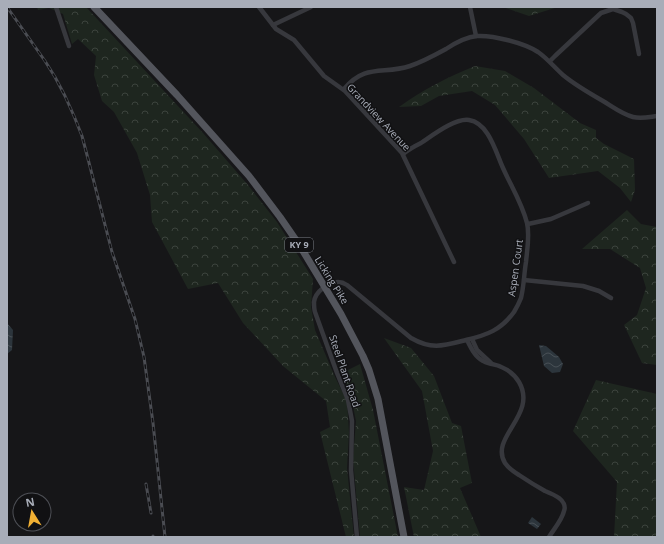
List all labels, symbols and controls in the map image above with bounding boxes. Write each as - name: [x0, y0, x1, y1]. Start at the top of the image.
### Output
- street label: Grandview Avenue: [344, 80, 414, 154]
- road number: KY 9: [285, 238, 313, 252]
- street label: Aspen Court: [504, 238, 526, 298]
- street label: Licking Pike: [312, 253, 352, 307]
- street label: Steel Plant Road: [326, 333, 364, 409]
- north arrow: [12, 492, 52, 532]
- text: N: [24, 493, 36, 510]

